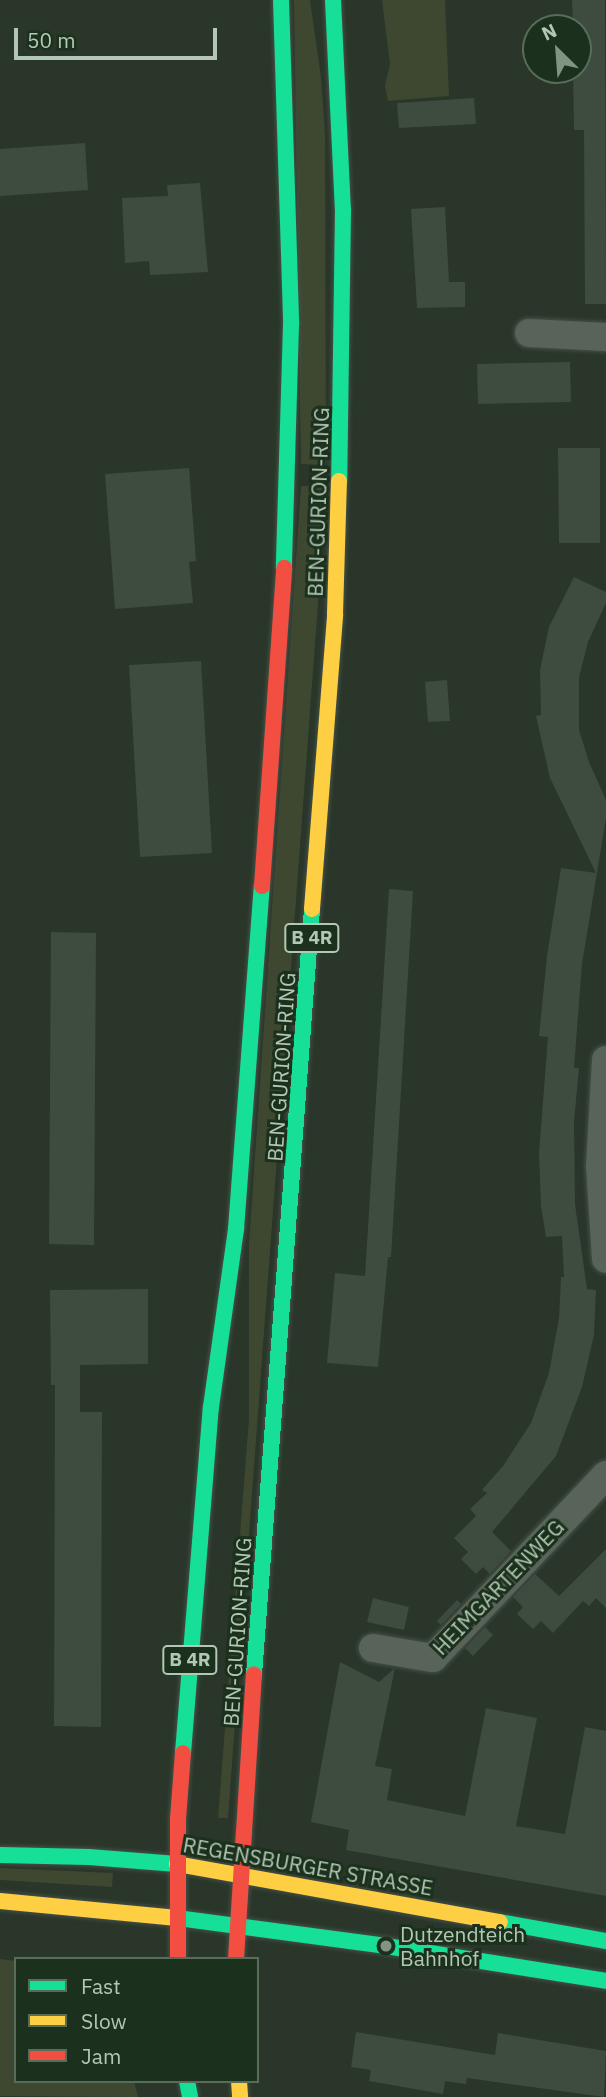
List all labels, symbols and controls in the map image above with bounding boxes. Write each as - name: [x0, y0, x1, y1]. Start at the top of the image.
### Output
- scale bar: [18, 14, 220, 58]
- north arrow: [522, 14, 592, 84]
- text: N: [538, 18, 560, 46]
- text: 50 m: [27, 26, 76, 54]
- street label: BEN-GURION-RING: [302, 407, 334, 597]
- road number: B 4R: [284, 922, 340, 954]
- street label: BEN-GURION-RING: [262, 972, 300, 1162]
- street label: HEIMGARTENWEG: [427, 1514, 569, 1660]
- street label: BEN-GURION-RING: [218, 1537, 256, 1727]
- road number: B 4R: [162, 1644, 218, 1676]
- street label: REGENSBURGER STRASSE: [181, 1832, 435, 1900]
- place label: Dutzendteich Bahnhof: [400, 1921, 525, 1971]
- marker: Dutzendteich Bahnhof: [378, 1938, 394, 1954]
- legend: [14, 1957, 259, 2083]
- text: Fast: [81, 1972, 121, 2000]
- text: Slow: [81, 2007, 127, 2035]
- text: Jam: [81, 2042, 121, 2070]

